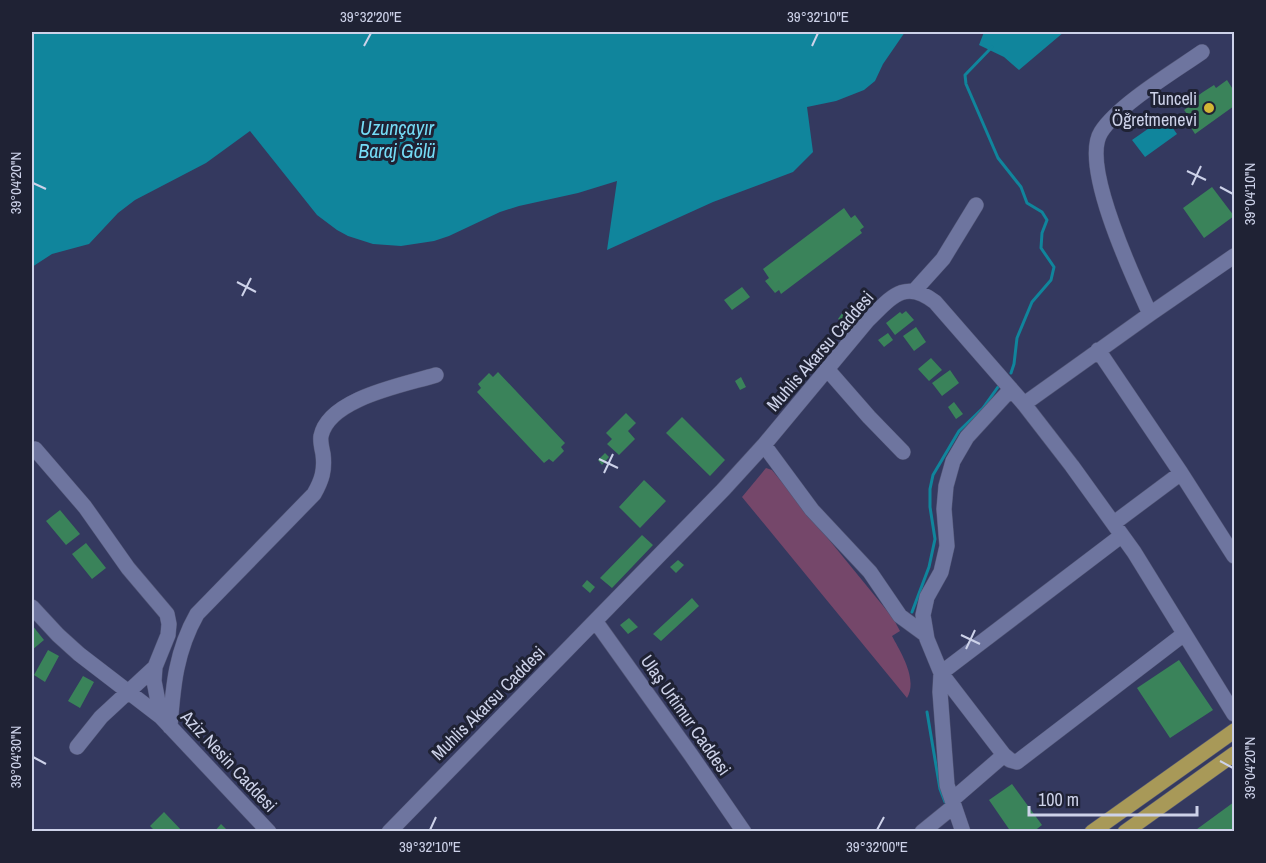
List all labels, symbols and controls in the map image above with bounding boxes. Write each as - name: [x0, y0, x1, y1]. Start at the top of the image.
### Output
- text: 39°32'20"E: [340, 6, 402, 27]
- text: 39°32'10"E: [787, 6, 849, 27]
- place label: Tunceli Öğretmenevi: [1112, 86, 1197, 132]
- marker: Tunceli Öğretmenevi: [1202, 101, 1216, 115]
- water label: Uzunçayır Baraj Gölü: [358, 114, 436, 164]
- text: 39°04'20"N: [5, 152, 26, 214]
- text: 39°04'10"N: [1239, 163, 1260, 225]
- street label: Muhlis Akarsu Caddesi: [761, 286, 879, 416]
- street label: Muhlis Akarsu Caddesi: [425, 640, 551, 766]
- street label: Ulaş Urtimur Caddesi: [635, 650, 737, 780]
- street label: Aziz Nesin Caddesi: [175, 704, 283, 817]
- text: 39°04'30"N: [5, 726, 26, 788]
- text: 39°04'20"N: [1239, 737, 1260, 799]
- scale bar: [1029, 779, 1197, 817]
- text: 100 m: [1038, 787, 1079, 812]
- text: 39°32'10"E: [399, 836, 461, 857]
- text: 39°32'00"E: [846, 836, 908, 857]

